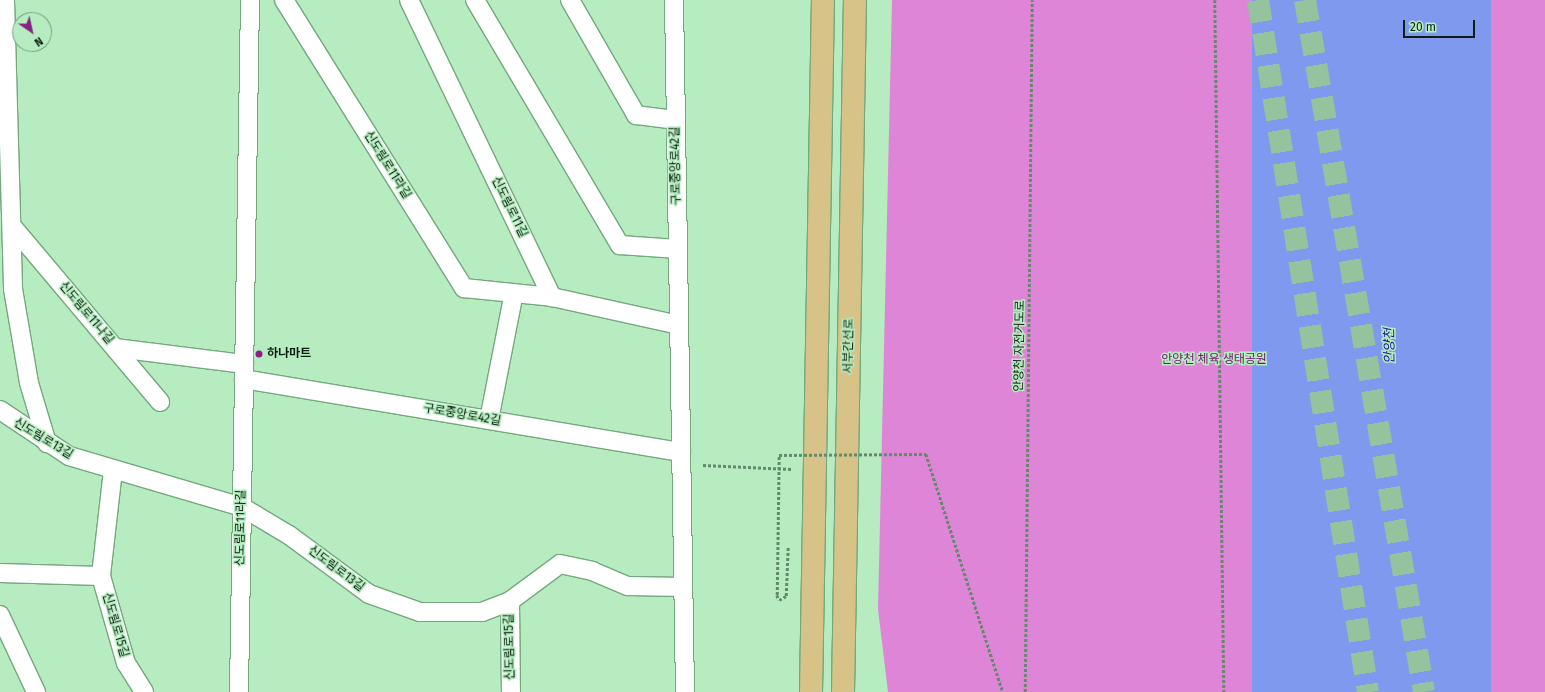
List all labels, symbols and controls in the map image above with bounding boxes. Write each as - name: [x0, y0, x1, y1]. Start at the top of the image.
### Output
- north arrow: [12, 12, 52, 52]
- scale bar: [1405, 12, 1477, 38]
- text: 20 m: [1410, 20, 1436, 34]
- text: N: [32, 34, 45, 49]
- street label: 구로중앙로42길: [668, 127, 684, 205]
- street label: 신도림로11라길: [361, 129, 413, 201]
- street label: 신도림로11길: [488, 174, 530, 240]
- street label: 신도림로11나길: [56, 279, 116, 347]
- street label: 안양천 자전거도로: [1012, 300, 1028, 392]
- street label: 서부간선로: [841, 318, 857, 374]
- water label: 안양천: [1382, 328, 1398, 364]
- place label: 하나마트: [267, 347, 311, 361]
- marker: 하나마트: [254, 349, 264, 359]
- park label: 안양천 체육 생태공원: [1161, 353, 1267, 367]
- street label: 구로중앙로42길: [422, 401, 502, 429]
- street label: 신도림로13길: [11, 416, 75, 462]
- street label: 신도림로11라길: [233, 490, 249, 566]
- street label: 신도림로13길: [305, 543, 367, 595]
- street label: 신도림로15길: [99, 591, 131, 659]
- street label: 신도림로15길: [502, 614, 518, 680]

